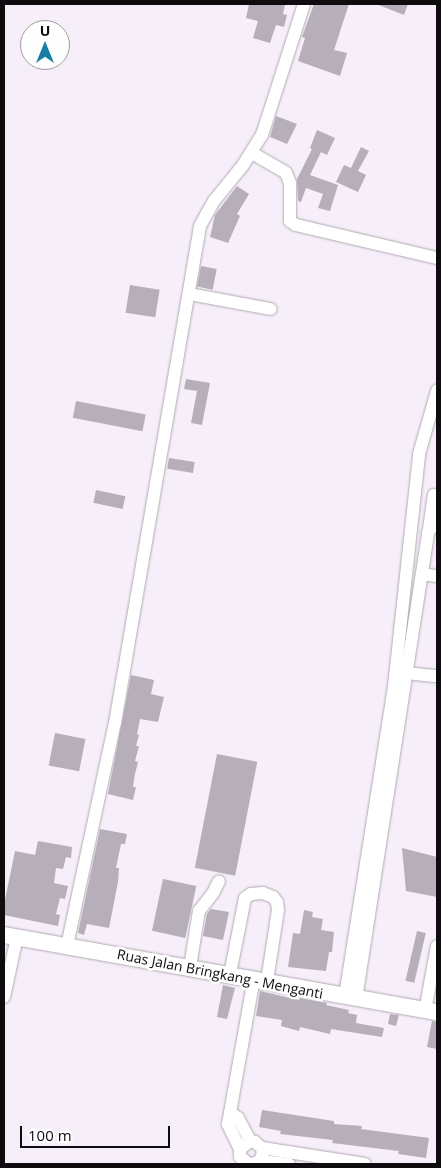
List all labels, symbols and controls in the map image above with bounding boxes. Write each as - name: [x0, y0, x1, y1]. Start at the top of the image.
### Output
- north arrow: [20, 20, 70, 70]
- text: U: [40, 21, 50, 40]
- street label: Ruas Jalan Bringkang - Menganti: [116, 946, 324, 1002]
- scale bar: [22, 1116, 172, 1148]
- text: 100 m: [28, 1125, 72, 1145]

